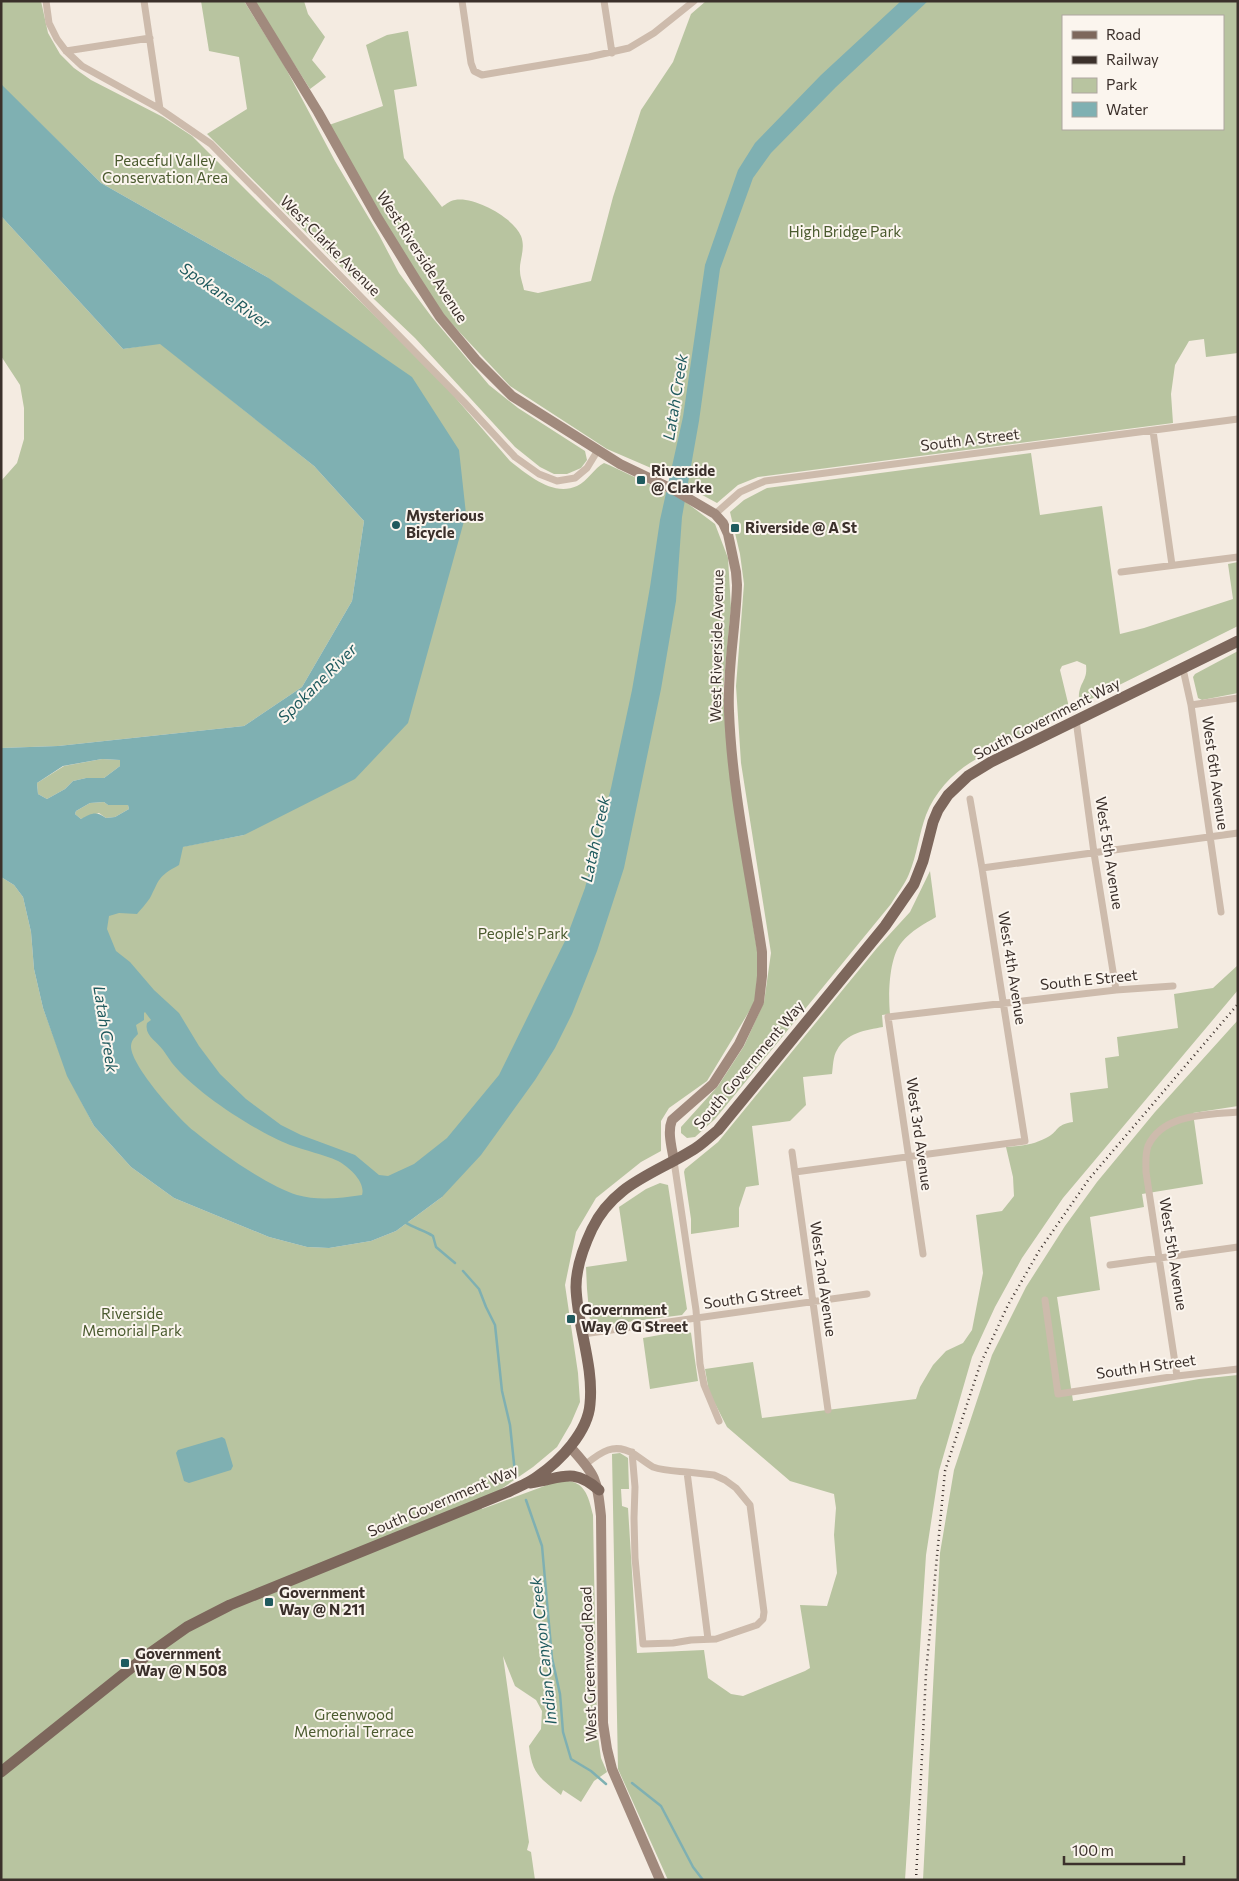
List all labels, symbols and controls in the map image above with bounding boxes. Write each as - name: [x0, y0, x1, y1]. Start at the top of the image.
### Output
- legend: [1062, 15, 1224, 130]
- text: Road: [1106, 25, 1141, 43]
- text: Railway: [1106, 50, 1159, 68]
- text: Park: [1106, 75, 1137, 93]
- text: Water: [1106, 100, 1148, 118]
- park label: Peaceful Valley Conservation Area: [102, 151, 228, 186]
- street label: West Riverside Avenue: [374, 187, 472, 326]
- street label: West Clarke Avenue: [277, 191, 385, 299]
- park label: High Bridge Park: [788, 222, 902, 240]
- water label: Spokane River: [177, 258, 274, 332]
- water label: Latah Creek: [658, 352, 691, 442]
- street label: South A Street: [919, 424, 1020, 454]
- place label: Riverside @ Clarke: [651, 461, 715, 496]
- marker: Riverside @ Clarke: [635, 474, 647, 486]
- place label: Mysterious Bicycle: [406, 506, 484, 541]
- place label: Riverside @ A St: [745, 518, 857, 536]
- marker: Mysterious Bicycle: [390, 519, 402, 531]
- marker: Riverside @ A St: [729, 522, 741, 534]
- street label: West Riverside Avenue: [706, 569, 726, 723]
- water label: Spokane River: [273, 639, 360, 726]
- street label: South Government Way: [970, 673, 1123, 763]
- street label: West 6th Avenue: [1199, 715, 1233, 831]
- water label: Latah Creek: [576, 794, 613, 884]
- street label: West 5th Avenue: [1092, 795, 1128, 911]
- street label: West 4th Avenue: [995, 910, 1031, 1026]
- park label: People's Park: [478, 924, 568, 942]
- street label: South E Street: [1039, 965, 1139, 993]
- water label: Latah Creek: [90, 984, 123, 1074]
- street label: South Government Way: [689, 996, 807, 1132]
- street label: West 3rd Avenue: [903, 1076, 937, 1192]
- street label: West 5th Avenue: [1156, 1196, 1192, 1312]
- street label: West 2nd Avenue: [807, 1220, 841, 1338]
- street label: South G Street: [702, 1280, 804, 1312]
- place label: Government Way @ G Street: [581, 1300, 688, 1335]
- park label: Riverside Memorial Park: [82, 1304, 182, 1339]
- marker: Government Way @ G Street: [565, 1313, 577, 1325]
- street label: South H Street: [1095, 1350, 1197, 1382]
- street label: South Government Way: [365, 1460, 521, 1540]
- water label: Indian Canyon Creek: [525, 1576, 560, 1726]
- place label: Government Way @ N 211: [279, 1583, 365, 1618]
- street label: West Greenwood Road: [576, 1586, 600, 1742]
- marker: Government Way @ N 211: [263, 1596, 275, 1608]
- place label: Government Way @ N 508: [135, 1644, 227, 1679]
- marker: Government Way @ N 508: [119, 1657, 131, 1669]
- park label: Greenwood Memorial Terrace: [294, 1705, 414, 1740]
- scale bar: [1064, 1834, 1184, 1866]
- text: 100 m: [1072, 1841, 1114, 1859]

